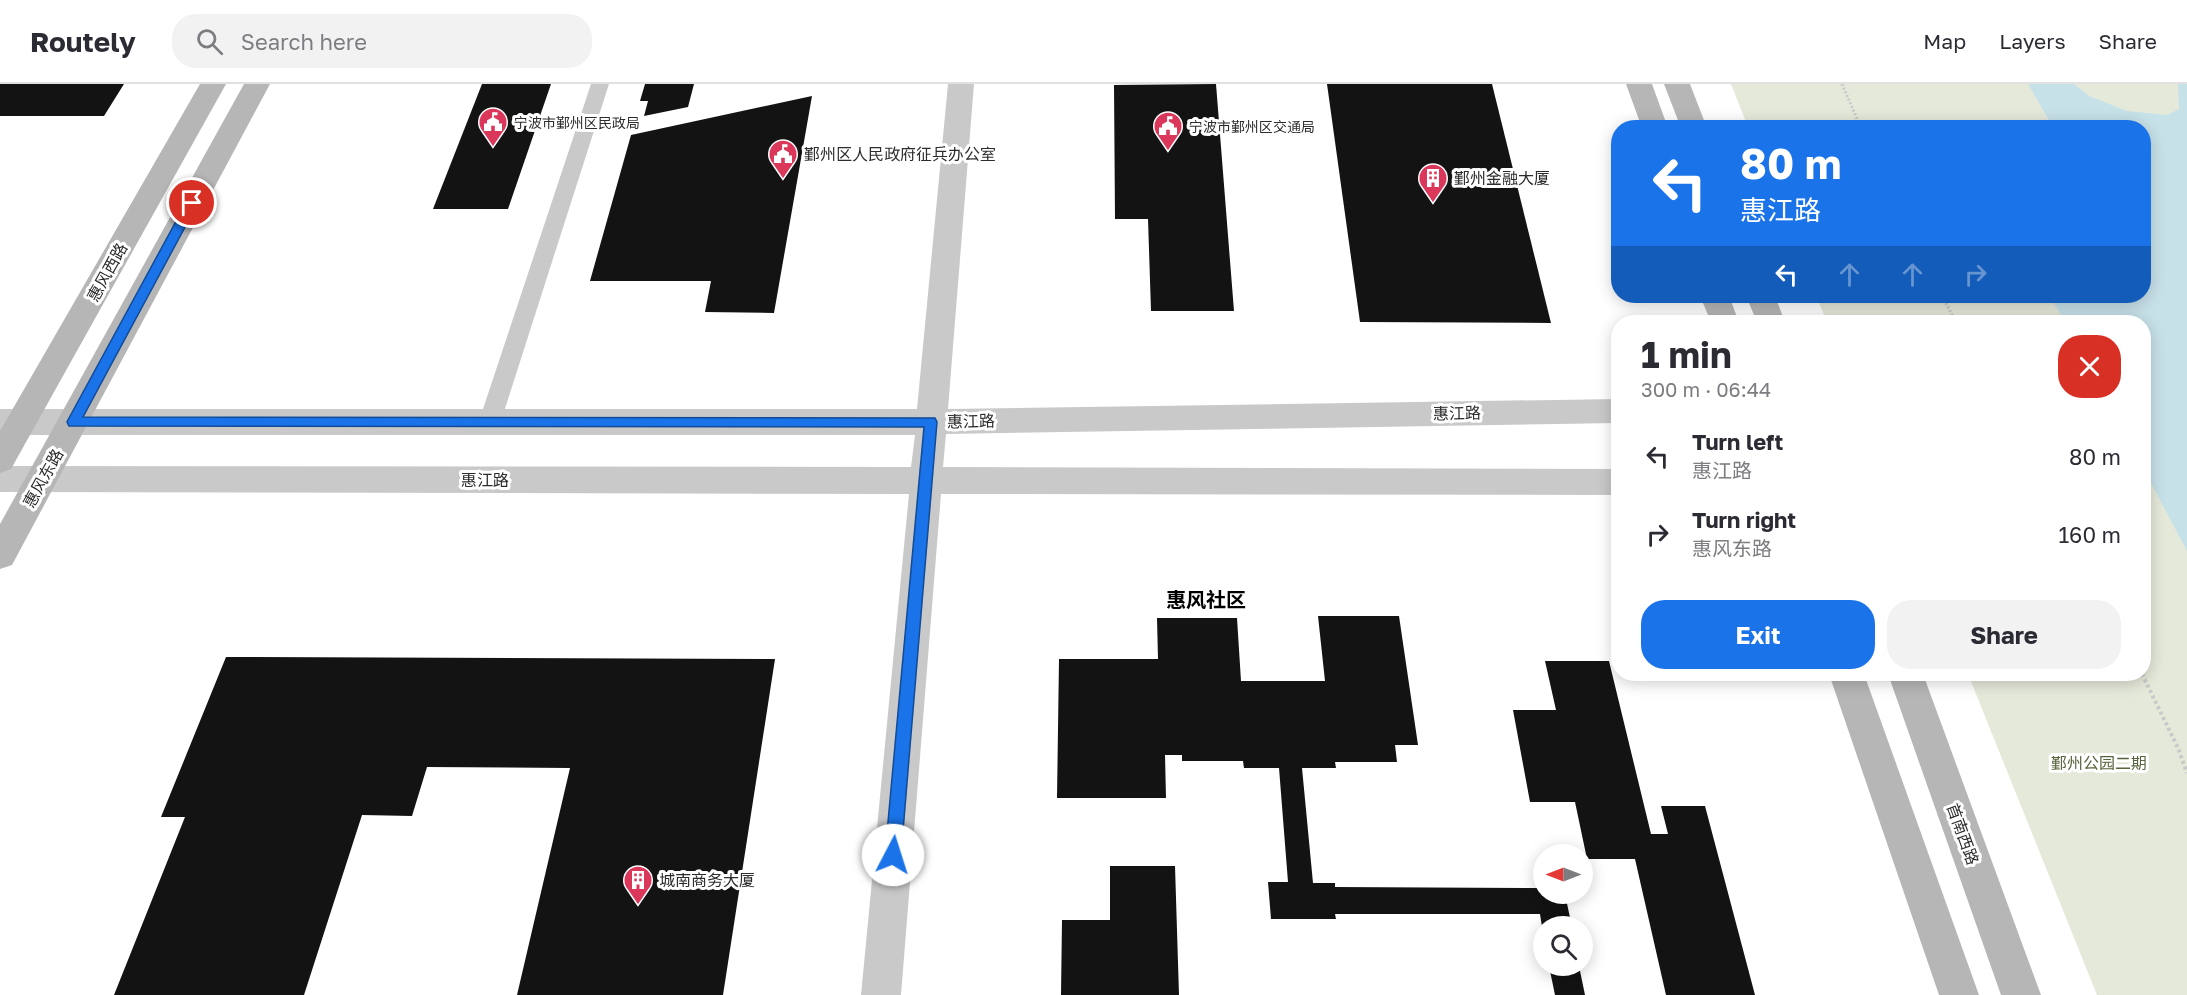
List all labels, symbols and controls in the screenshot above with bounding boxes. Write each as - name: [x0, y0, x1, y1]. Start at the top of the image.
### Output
- search box: [172, 14, 592, 68]
- text: Routely: [30, 25, 136, 58]
- icon: search: [193, 25, 226, 58]
- text: Search here: [241, 28, 367, 55]
- text: Map: [1923, 28, 1966, 54]
- text: Layers: [1999, 28, 2066, 54]
- text: Share: [2099, 28, 2157, 54]
- public building icon: 宁波市鄞州区民政局: [477, 106, 509, 148]
- public building icon: 宁波市鄞州区交通局: [1152, 110, 1184, 152]
- place label: 宁波市鄞州区民政局: [514, 114, 640, 131]
- place label: 宁波市鄞州区交通局: [1189, 118, 1315, 135]
- public building icon: 鄞州区人民政府征兵办公室: [767, 138, 799, 180]
- text: 80 m: [1740, 138, 1841, 188]
- place label: 鄞州区人民政府征兵办公室: [804, 144, 996, 164]
- icon: left: [1641, 144, 1719, 222]
- building icon: 鄞州金融大厦: [1417, 162, 1449, 204]
- place label: 鄞州金融大厦: [1454, 168, 1550, 188]
- pin: [166, 177, 217, 228]
- icon: arrive: [175, 186, 208, 219]
- text: 惠江路: [1740, 194, 1821, 226]
- street label: 惠风西路: [83, 239, 131, 305]
- icon: left: [1770, 258, 1803, 291]
- icon: ahead: [1833, 258, 1866, 291]
- icon: ahead: [1896, 258, 1929, 291]
- icon: right: [1959, 258, 1992, 291]
- text: 1 min: [1641, 333, 1732, 376]
- button: close: [2058, 335, 2121, 398]
- text: 300 m · 06:44: [1641, 377, 1771, 401]
- street label: 惠江路: [1433, 403, 1481, 423]
- street label: 惠江路: [947, 411, 995, 431]
- text: Turn left: [1692, 428, 1783, 455]
- icon: left: [1641, 440, 1674, 473]
- text: 80 m: [2069, 443, 2121, 470]
- street label: 惠风东路: [19, 445, 67, 511]
- text: 惠江路: [1692, 458, 1752, 482]
- street label: 惠江路: [461, 470, 509, 490]
- text: Turn right: [1692, 506, 1796, 533]
- icon: right: [1641, 518, 1674, 551]
- text: 160 m: [2058, 521, 2121, 548]
- text: 惠风东路: [1692, 536, 1772, 560]
- district label: 惠风社区: [1166, 587, 1246, 611]
- button: Exit: [1641, 600, 1875, 669]
- button: Share: [1887, 600, 2121, 669]
- park label: 鄞州公园二期: [2051, 753, 2147, 773]
- street label: 首南西路: [1943, 801, 1983, 867]
- position arrow: [861, 823, 925, 887]
- north arrow: [1533, 844, 1593, 904]
- map controls: [1533, 844, 1593, 976]
- building icon: 城南商务大厦: [622, 864, 654, 906]
- place label: 城南商务大厦: [659, 870, 755, 890]
- button: search: [1533, 916, 1593, 976]

